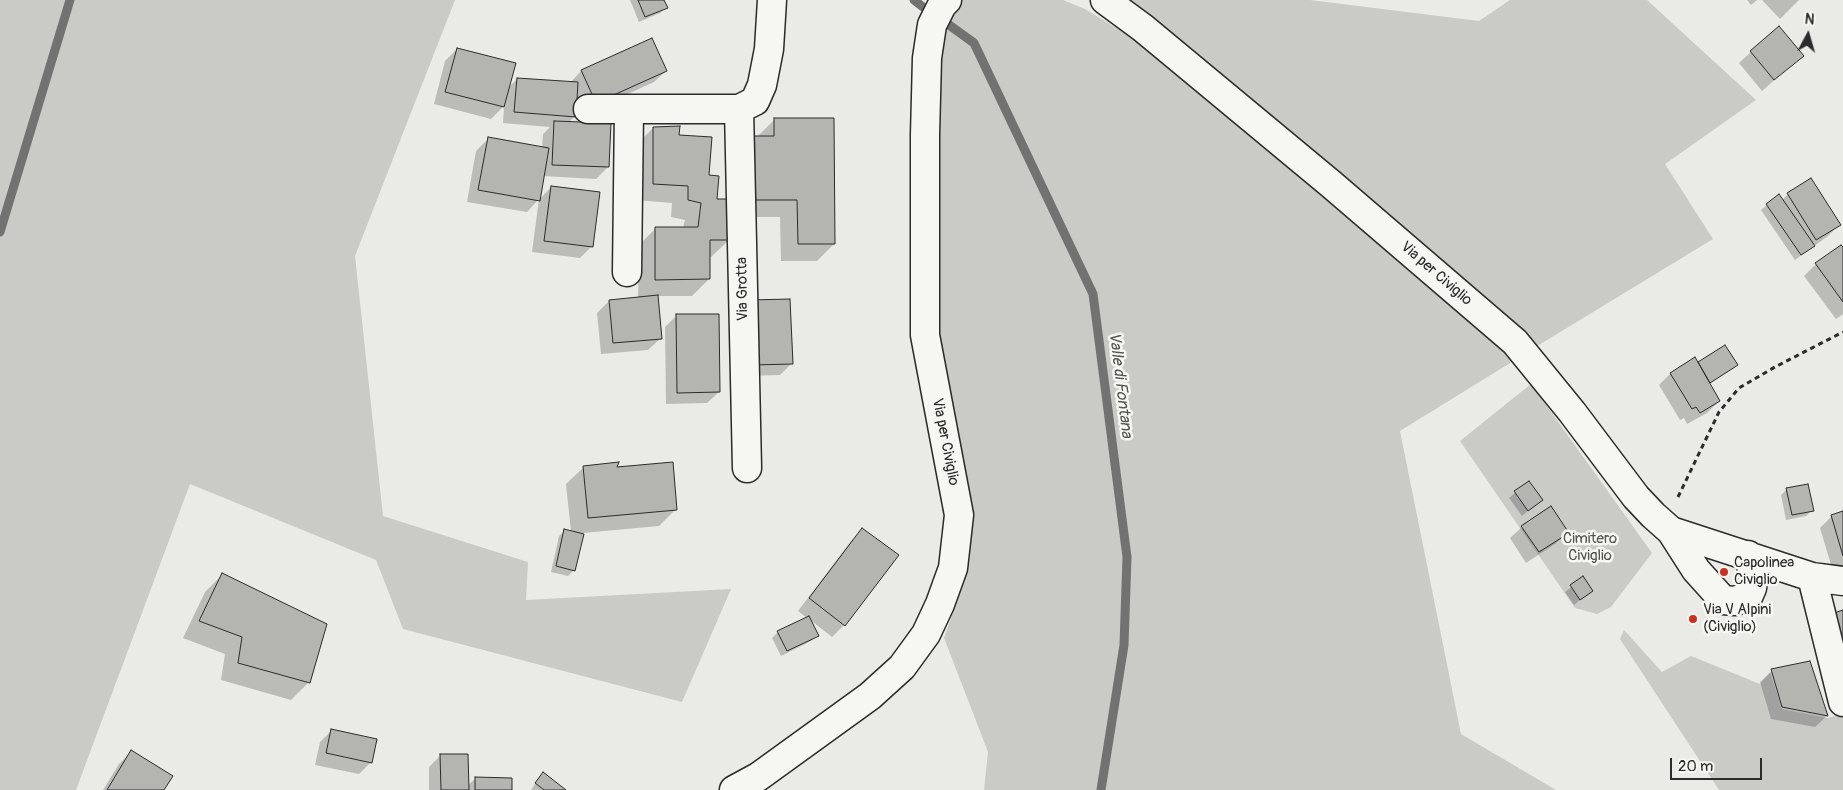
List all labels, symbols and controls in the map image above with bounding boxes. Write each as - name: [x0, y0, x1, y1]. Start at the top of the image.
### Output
- north arrow: [1783, 10, 1833, 60]
- text: N: [1804, 11, 1815, 29]
- street label: Via per Civiglio: [1397, 238, 1475, 310]
- street label: Via Grotta: [733, 257, 753, 321]
- water label: Valle di Fontana: [1104, 331, 1136, 439]
- street label: Via per Civiglio: [928, 397, 962, 487]
- park label: Cimitero Civiglio: [1563, 530, 1617, 565]
- place label: Capolinea Civiglio: [1734, 554, 1794, 589]
- marker: Capolinea Civiglio: [1718, 566, 1730, 578]
- place label: Via V Alpini (Civiglio): [1703, 601, 1771, 636]
- marker: Via V Alpini (Civiglio): [1687, 613, 1699, 625]
- scale bar: [1673, 748, 1766, 780]
- text: 20 m: [1678, 757, 1713, 776]

